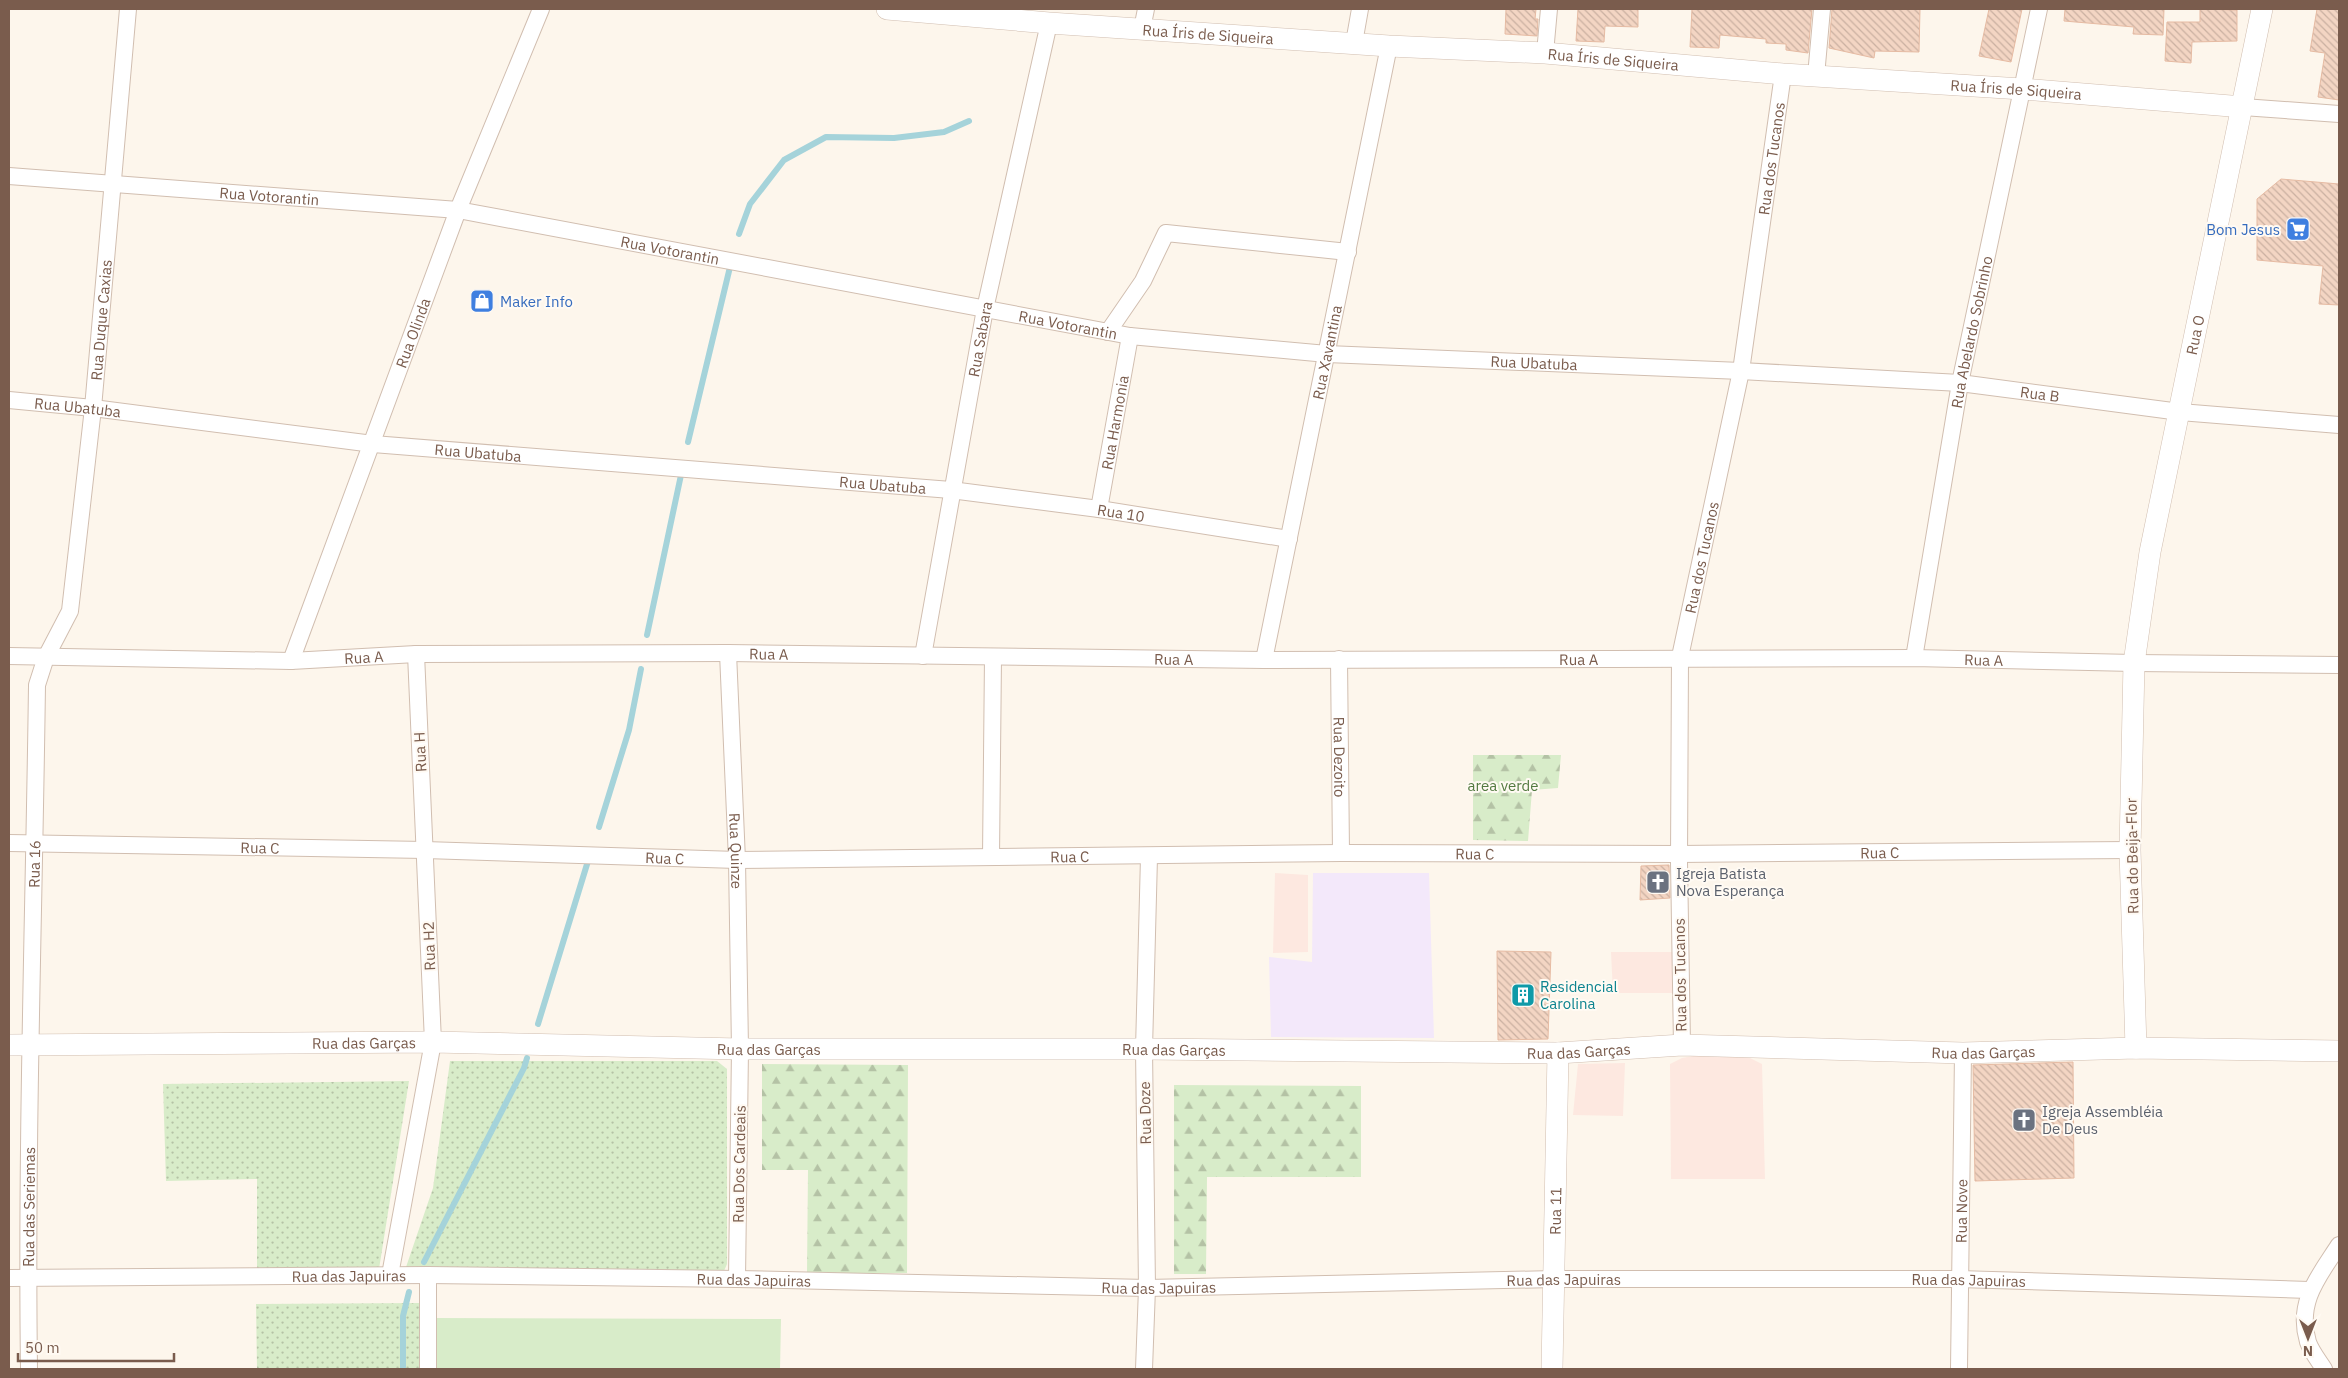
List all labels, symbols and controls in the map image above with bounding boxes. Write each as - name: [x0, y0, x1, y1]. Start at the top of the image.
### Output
- street label: Rua Íris de Siqueira: [1142, 20, 1274, 48]
- street label: Rua Íris de Siqueira: [1547, 44, 1680, 74]
- street label: Rua Íris de Siqueira: [1950, 75, 2082, 103]
- street label: Rua dos Tucanos: [1754, 101, 1788, 216]
- street label: Rua Votorantin: [219, 182, 320, 209]
- supermarket icon: Bom Jesus: [2285, 216, 2311, 242]
- place label: Bom Jesus: [2206, 220, 2280, 239]
- street label: Rua Votorantin: [619, 231, 721, 268]
- street label: Rua Abelardo Sobrinho: [1946, 254, 1996, 410]
- street label: Rua Duque Caxias: [86, 259, 115, 381]
- shop icon: Maker Info: [469, 288, 495, 314]
- place label: Maker Info: [500, 292, 573, 311]
- street label: Rua Olinda: [391, 295, 434, 371]
- street label: Rua Sabara: [964, 299, 996, 378]
- street label: Rua Xavantina: [1308, 303, 1346, 401]
- street label: Rua Votorantin: [1017, 306, 1119, 343]
- street label: Rua O: [2181, 313, 2208, 357]
- street label: Rua Ubatuba: [1490, 351, 1578, 374]
- street label: Rua Harmonia: [1097, 374, 1132, 471]
- street label: Rua B: [2019, 382, 2061, 406]
- street label: Rua Ubatuba: [33, 393, 122, 421]
- street label: Rua Ubatuba: [434, 439, 522, 465]
- street label: Rua Ubatuba: [839, 472, 927, 497]
- street label: Rua 10: [1096, 499, 1146, 526]
- street label: Rua dos Tucanos: [1680, 500, 1722, 615]
- street label: Rua A: [749, 644, 789, 663]
- street label: Rua A: [344, 646, 384, 668]
- street label: Rua A: [1154, 649, 1194, 669]
- street label: Rua A: [1559, 649, 1599, 669]
- street label: Rua A: [1964, 650, 2004, 670]
- street label: Rua Dezoito: [1330, 717, 1350, 797]
- street label: Rua H: [409, 731, 431, 773]
- park label: area verde: [1467, 776, 1539, 795]
- street label: Rua do Beija-Flor: [2121, 797, 2143, 914]
- street label: Rua Quinze: [725, 812, 747, 889]
- street label: Rua C: [240, 837, 280, 857]
- street label: Rua 16: [24, 840, 44, 888]
- street label: Rua C: [1860, 843, 1899, 862]
- street label: Rua C: [1455, 844, 1494, 863]
- street label: Rua C: [1050, 846, 1089, 866]
- street label: Rua C: [645, 848, 685, 868]
- place label: Igreja Batista Nova Esperança: [1676, 864, 1784, 900]
- church icon: Igreja Batista Nova Esperança: [1645, 869, 1671, 895]
- street label: Rua dos Tucanos: [1670, 918, 1690, 1032]
- street label: Rua H2: [419, 921, 439, 971]
- place label: Residencial Carolina: [1540, 977, 1618, 1013]
- building icon: Residencial Carolina: [1510, 982, 1536, 1008]
- street label: Rua das Garças: [312, 1033, 416, 1052]
- street label: Rua das Garças: [717, 1039, 821, 1059]
- street label: Rua das Garças: [1122, 1039, 1226, 1059]
- street label: Rua das Garças: [1527, 1039, 1631, 1063]
- street label: Rua das Garças: [1931, 1041, 2036, 1063]
- street label: Rua Doze: [1135, 1081, 1155, 1145]
- place label: Igreja Assembléia De Deus: [2042, 1102, 2163, 1138]
- street label: Rua Dos Cardeais: [728, 1105, 750, 1223]
- church icon: Igreja Assembléia De Deus: [2011, 1107, 2037, 1133]
- street label: Rua das Seriemas: [19, 1147, 39, 1267]
- street label: Rua Nove: [1951, 1179, 1971, 1243]
- street label: Rua 11: [1545, 1187, 1565, 1235]
- street label: Rua das Japuiras: [292, 1266, 406, 1285]
- street label: Rua das Japuiras: [696, 1269, 812, 1290]
- street label: Rua das Japuiras: [1911, 1269, 2026, 1291]
- street label: Rua das Japuiras: [1506, 1270, 1621, 1290]
- street label: Rua das Japuiras: [1101, 1277, 1216, 1298]
- north arrow: [2283, 1313, 2333, 1363]
- scale bar: [18, 1330, 174, 1362]
- text: 50 m: [25, 1338, 60, 1357]
- text: N: [2303, 1342, 2313, 1360]

